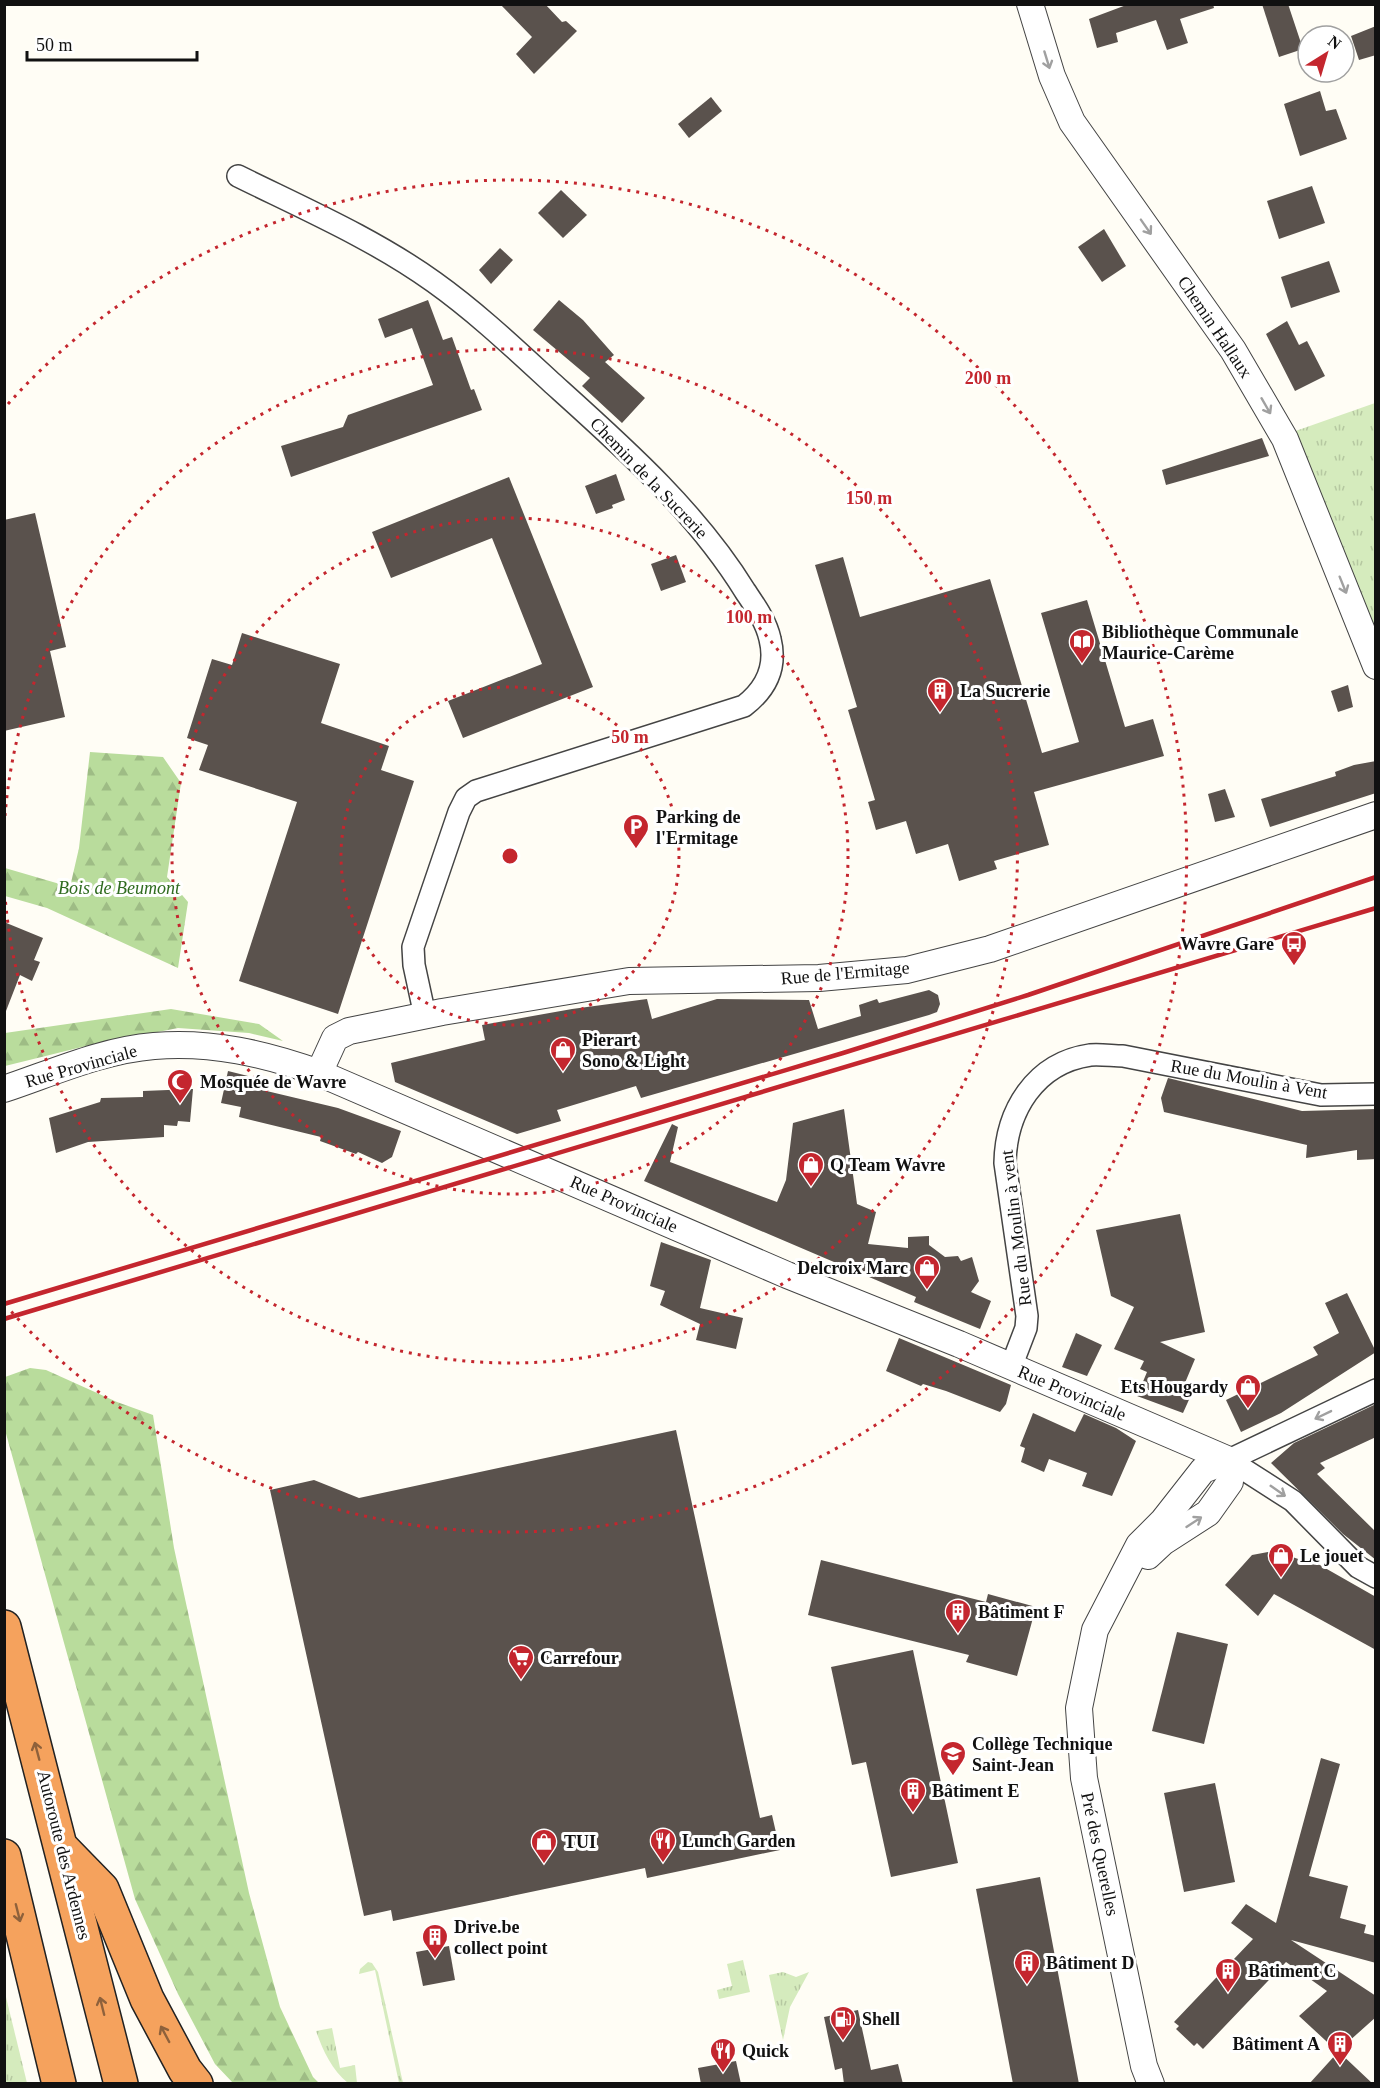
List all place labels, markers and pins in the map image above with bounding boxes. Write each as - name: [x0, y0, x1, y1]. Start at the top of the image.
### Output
- place label: Bibliothèque Communale Maurice-Carème: [1102, 622, 1299, 663]
- library icon: Bibliothèque Communale Maurice-Carème: [1067, 627, 1097, 665]
- building icon: La Sucrerie: [925, 676, 955, 714]
- place label: La Sucrerie: [960, 681, 1050, 701]
- place label: Parking de l'Ermitage: [656, 807, 741, 848]
- parking icon: Parking de l'Ermitage: [621, 812, 651, 850]
- centre of rings: [500, 846, 520, 866]
- bus stop icon: Wavre Gare: [1279, 929, 1309, 967]
- place label: Wavre Gare: [1180, 934, 1274, 954]
- place label: Pierart Sono & Light: [582, 1030, 686, 1071]
- shop icon: Pierart Sono & Light: [548, 1035, 578, 1073]
- mosque icon: Mosquée de Wavre: [165, 1067, 195, 1105]
- place label: Mosquée de Wavre: [200, 1072, 346, 1092]
- shop icon: Q Team Wavre: [796, 1150, 826, 1188]
- place label: Q Team Wavre: [830, 1155, 945, 1175]
- shop icon: Delcroix Marc: [912, 1253, 942, 1291]
- place label: Delcroix Marc: [797, 1258, 908, 1278]
- shop icon: Ets Hougardy: [1233, 1372, 1263, 1410]
- place label: Ets Hougardy: [1120, 1377, 1228, 1397]
- shop icon: Le jouet: [1266, 1541, 1296, 1579]
- place label: Le jouet: [1300, 1546, 1363, 1566]
- building icon: Bâtiment F: [943, 1597, 973, 1635]
- place label: Bâtiment F: [978, 1602, 1064, 1622]
- supermarket icon: Carrefour: [506, 1643, 536, 1681]
- place label: Carrefour: [540, 1648, 619, 1668]
- place label: Collège Technique Saint-Jean: [972, 1734, 1113, 1775]
- school or university icon: Collège Technique Saint-Jean: [938, 1739, 968, 1777]
- building icon: Bâtiment E: [898, 1776, 928, 1814]
- place label: Bâtiment E: [932, 1781, 1020, 1801]
- restaurant icon: Lunch Garden: [648, 1826, 678, 1864]
- shop icon: TUI: [529, 1827, 559, 1865]
- place label: Lunch Garden: [682, 1831, 796, 1851]
- place label: TUI: [564, 1832, 596, 1852]
- place label: Drive.be collect point: [454, 1917, 547, 1958]
- building icon: Drive.be collect point: [420, 1922, 450, 1960]
- building icon: Bâtiment D: [1012, 1948, 1042, 1986]
- place label: Bâtiment D: [1046, 1953, 1135, 1973]
- building icon: Bâtiment C: [1213, 1956, 1243, 1994]
- place label: Bâtiment C: [1248, 1961, 1337, 1981]
- fuel station icon: Shell: [828, 2004, 858, 2042]
- place label: Shell: [862, 2009, 900, 2029]
- building icon: Bâtiment A: [1325, 2029, 1355, 2067]
- place label: Bâtiment A: [1233, 2034, 1320, 2054]
- restaurant icon: Quick: [708, 2036, 738, 2074]
- place label: Quick: [742, 2041, 789, 2061]

